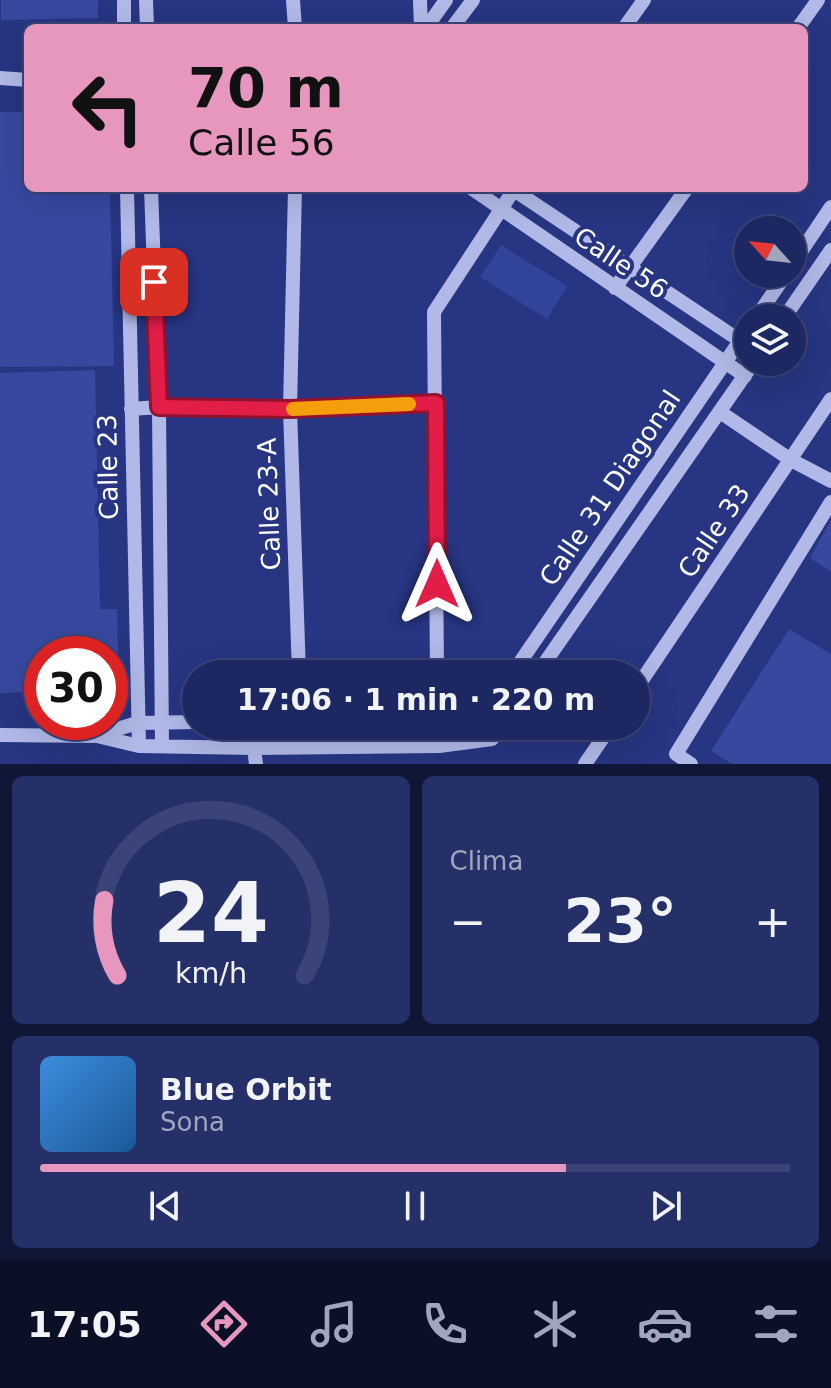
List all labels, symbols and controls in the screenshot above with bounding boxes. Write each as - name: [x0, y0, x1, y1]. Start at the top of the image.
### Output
- text: 70 m: [188, 55, 344, 120]
- icon: left: [56, 56, 160, 160]
- text: Calle 56: [188, 122, 335, 163]
- north arrow: [734, 216, 806, 288]
- map controls: [734, 216, 806, 376]
- street label: Calle 56: [569, 221, 673, 305]
- pin: [120, 248, 188, 316]
- icon: arrive: [132, 260, 176, 304]
- button: layers: [734, 304, 806, 376]
- street label: Calle 31 Diagonal: [533, 385, 687, 591]
- street label: Calle 23: [92, 414, 124, 520]
- street label: Calle 23-A: [252, 437, 286, 571]
- street label: Calle 33: [672, 479, 756, 583]
- position arrow: [395, 542, 479, 626]
- speed limit sign: 30: [24, 636, 128, 740]
- text: 17:06 · 1 min · 220 m: [237, 682, 595, 717]
- text: Clima: [450, 846, 523, 876]
- text: 24: [153, 865, 269, 962]
- text: 23°: [564, 886, 677, 956]
- text: −: [450, 896, 486, 947]
- text: +: [754, 896, 791, 947]
- text: km/h: [175, 956, 247, 990]
- text: Blue Orbit: [160, 1072, 332, 1107]
- text: Sona: [160, 1107, 225, 1137]
- icon: previous: [143, 1184, 187, 1228]
- icon: pause: [393, 1184, 437, 1228]
- icon: next: [644, 1184, 688, 1228]
- icon: directions: [196, 1296, 252, 1352]
- icon: music: [306, 1296, 362, 1352]
- icon: phone: [417, 1296, 473, 1352]
- icon: climate: [527, 1296, 583, 1352]
- icon: car: [637, 1296, 693, 1352]
- icon: filters: [748, 1296, 804, 1352]
- text: 17:05: [27, 1304, 142, 1345]

